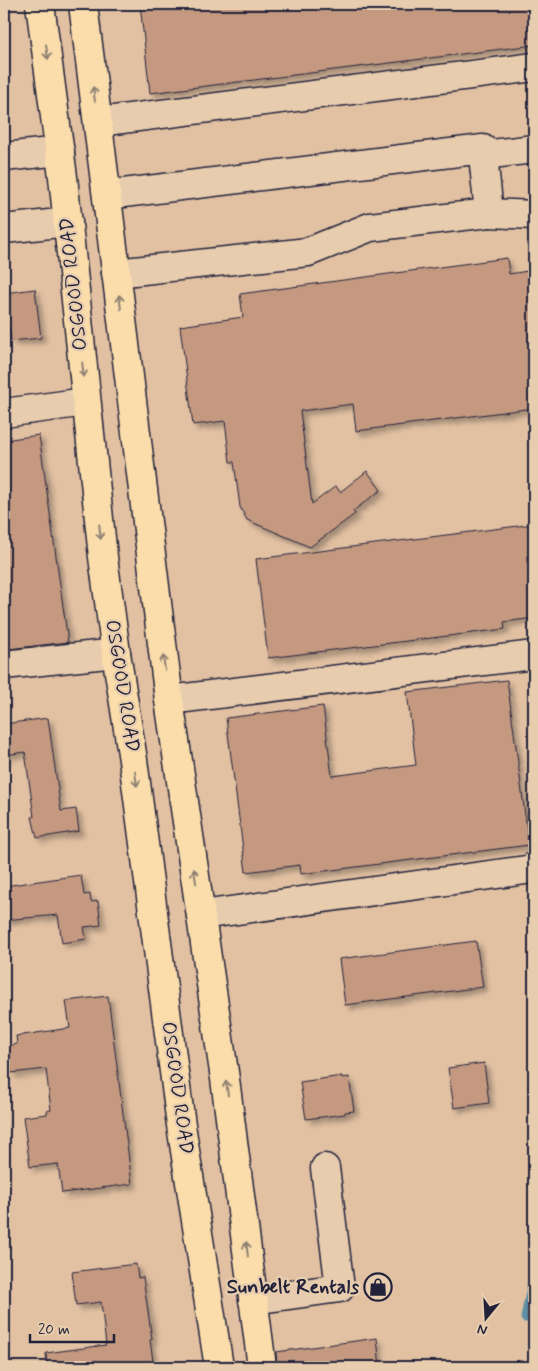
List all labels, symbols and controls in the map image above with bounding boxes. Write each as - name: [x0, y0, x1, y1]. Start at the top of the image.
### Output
- one-way arrow: [42, 44, 52, 60]
- one-way arrow: [89, 86, 99, 102]
- street label: OSGOOD ROAD: [54, 216, 94, 352]
- one-way arrow: [115, 294, 125, 310]
- one-way arrow: [78, 362, 87, 378]
- one-way arrow: [95, 523, 105, 539]
- street label: OSGOOD ROAD: [98, 618, 146, 754]
- one-way arrow: [159, 655, 169, 671]
- one-way arrow: [131, 771, 141, 787]
- one-way arrow: [190, 868, 200, 884]
- street label: OSGOOD ROAD: [154, 1020, 200, 1156]
- one-way arrow: [221, 1081, 231, 1097]
- one-way arrow: [242, 1242, 252, 1258]
- shop icon: Sunbelt Rentals: [363, 1272, 393, 1302]
- place label: Sunbelt Rentals: [227, 1274, 359, 1301]
- north arrow: [460, 1294, 510, 1344]
- scale bar: [30, 1311, 114, 1343]
- text: N: [475, 1319, 490, 1339]
- text: 20 m: [38, 1320, 70, 1340]

